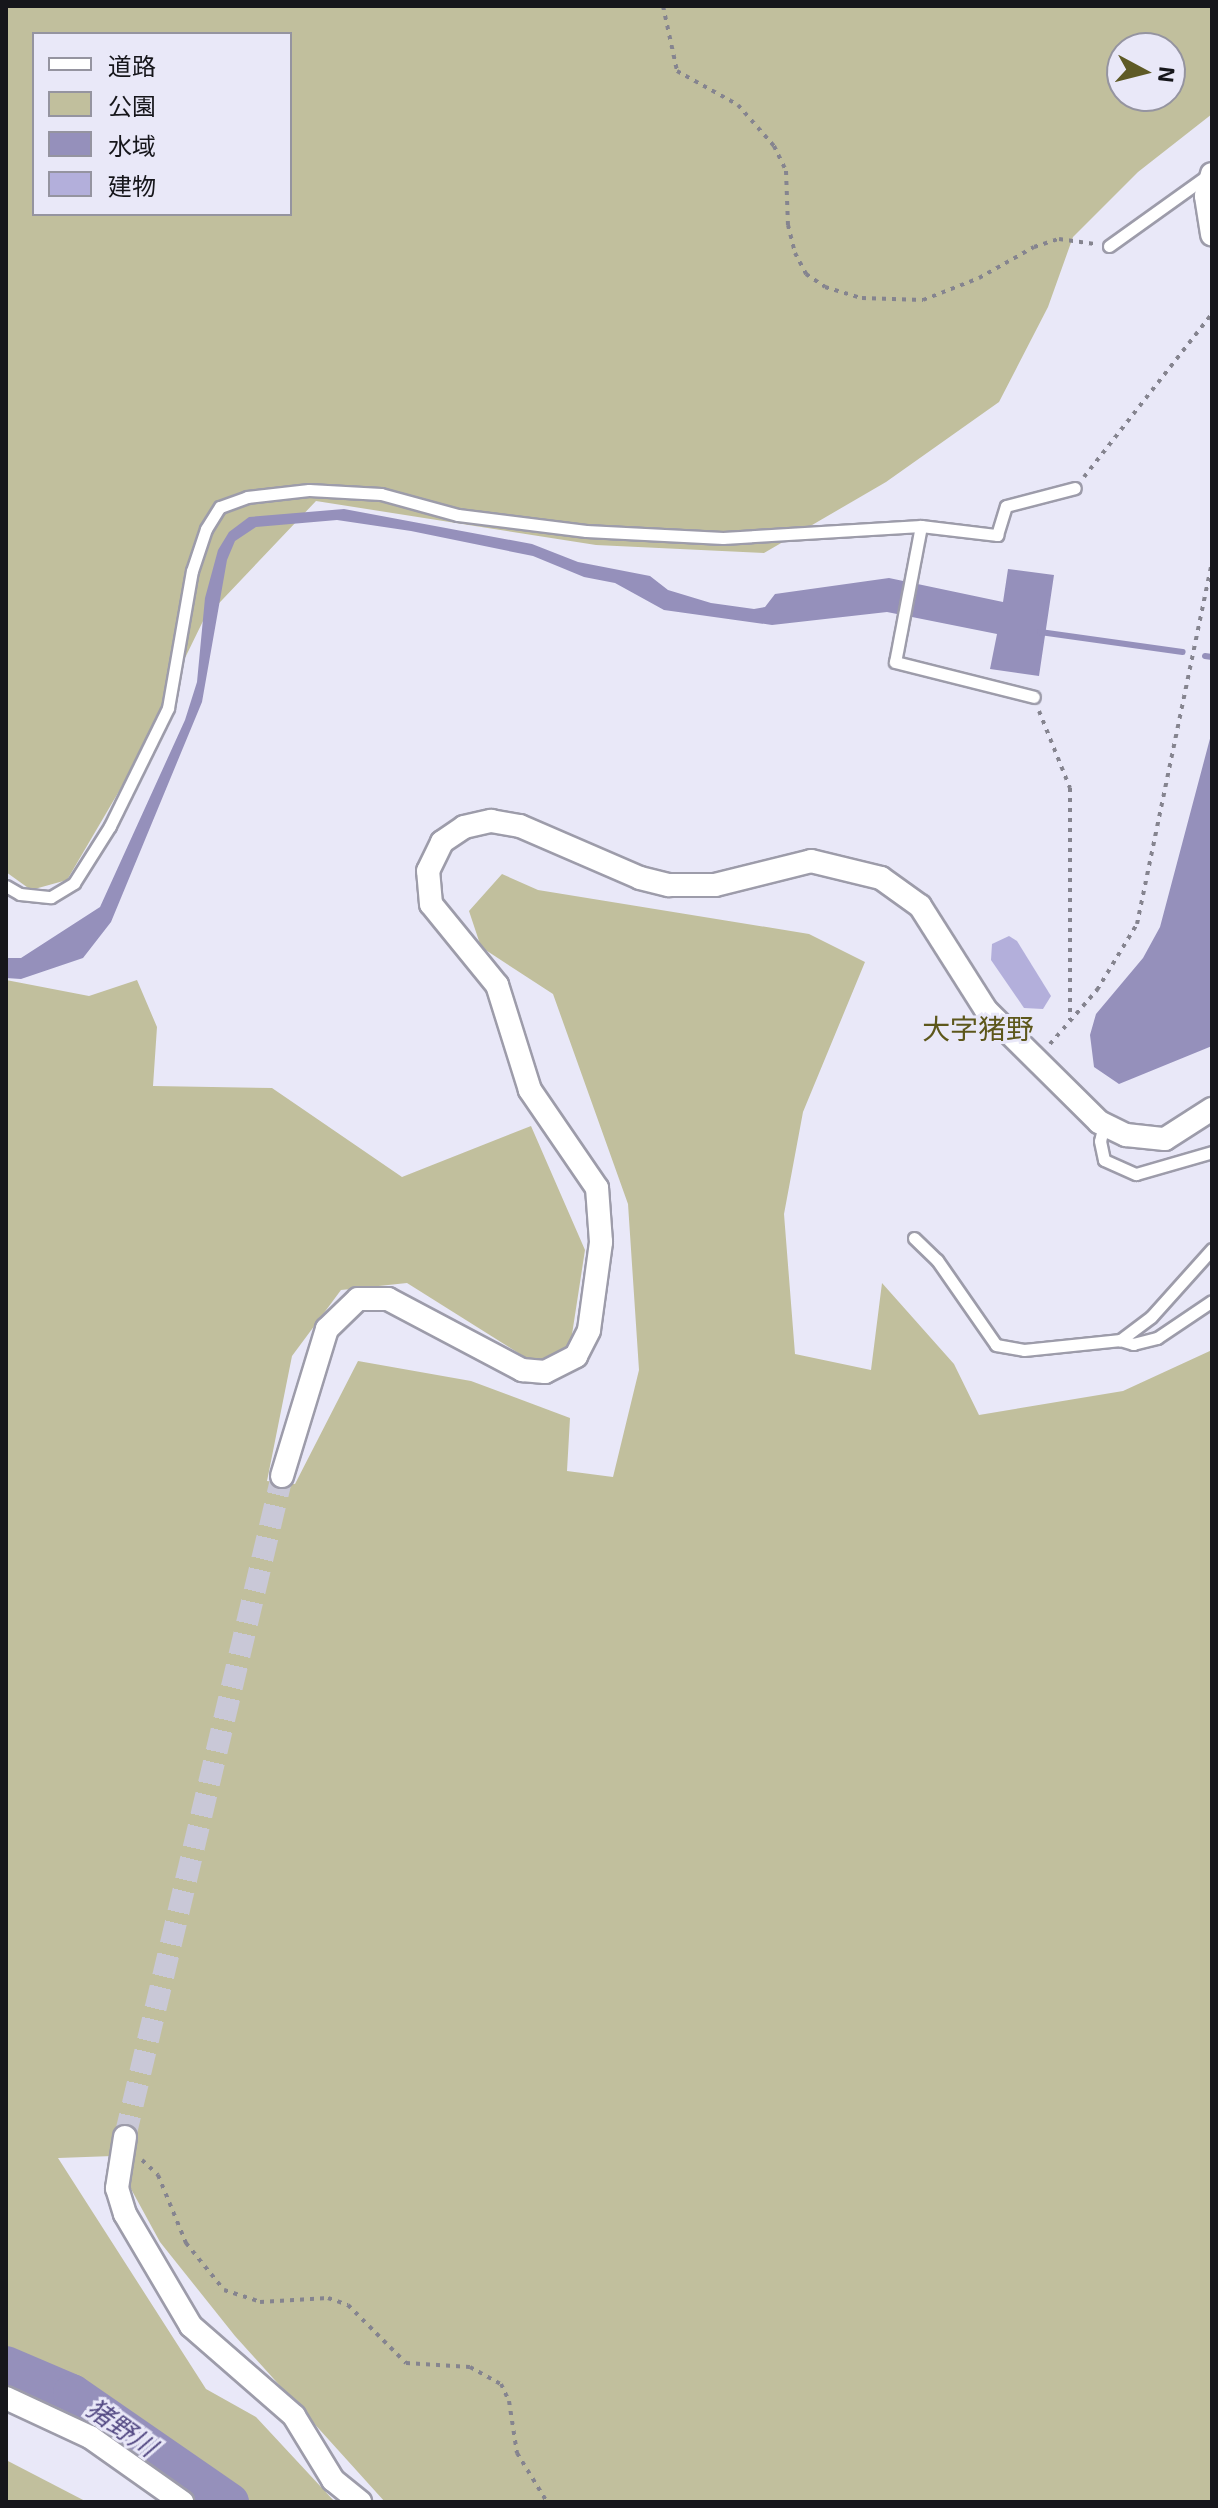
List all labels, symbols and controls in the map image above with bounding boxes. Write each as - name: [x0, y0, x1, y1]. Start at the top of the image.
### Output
- legend: [32, 32, 292, 216]
- north arrow: [1106, 32, 1186, 112]
- text: 道路: [108, 51, 156, 80]
- text: N: [1154, 65, 1182, 84]
- text: 公園: [108, 91, 156, 120]
- text: 水域: [108, 131, 156, 160]
- text: 建物: [108, 171, 156, 200]
- district label: 大字猪野: [922, 1011, 1034, 1045]
- water label: 猪野川: [81, 2392, 163, 2462]

